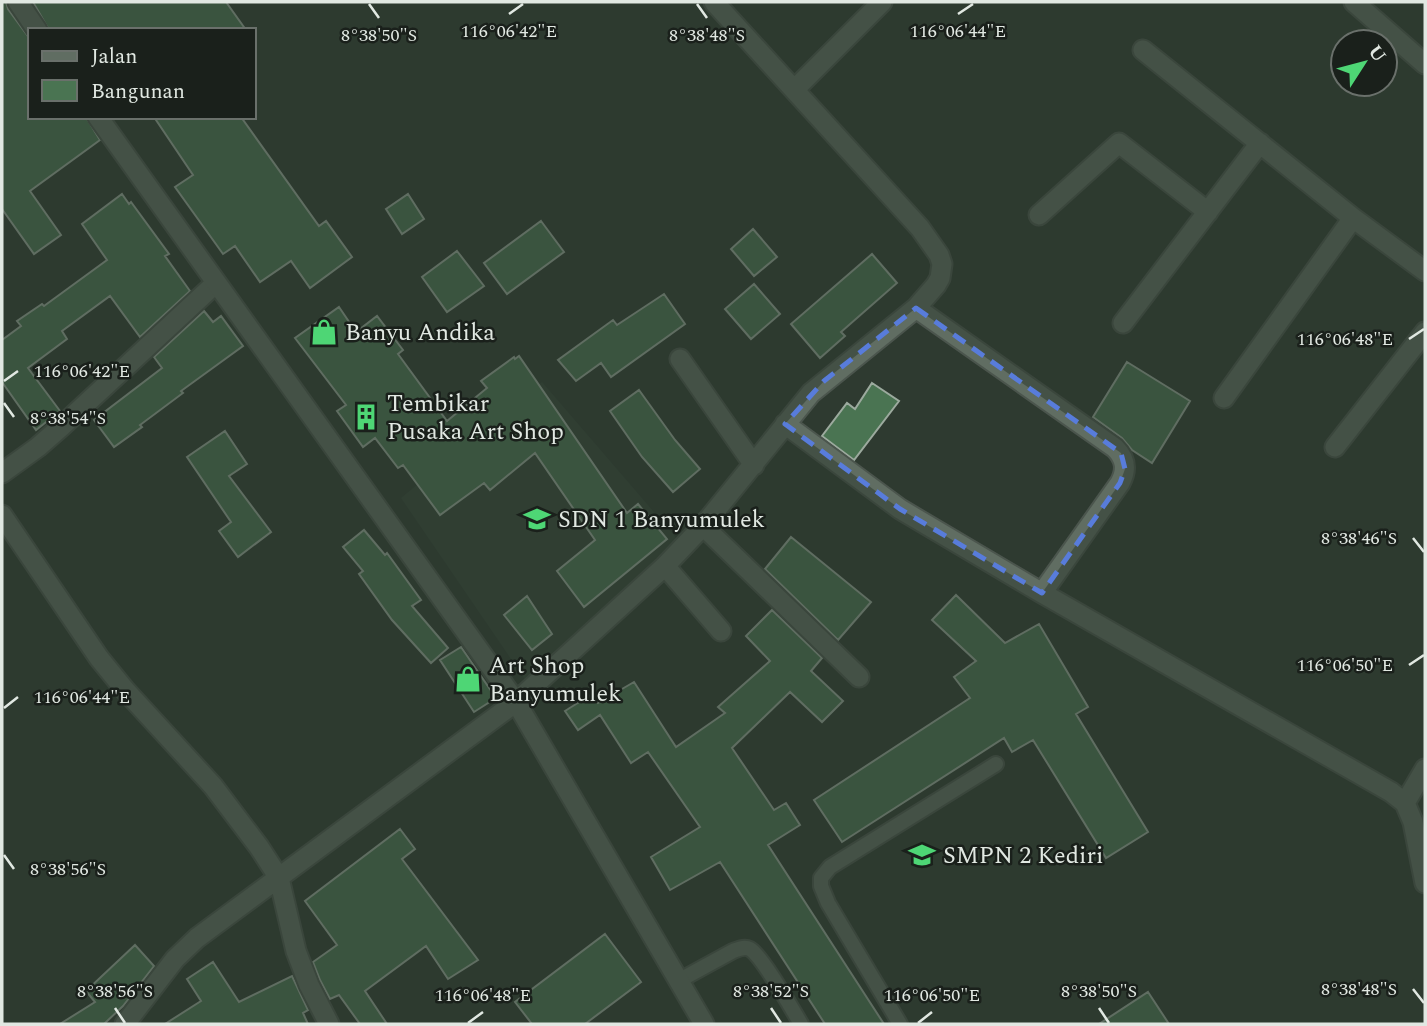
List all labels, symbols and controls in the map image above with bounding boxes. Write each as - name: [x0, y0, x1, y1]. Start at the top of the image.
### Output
- text: 116°06'42"E: [461, 18, 557, 45]
- text: 116°06'44"E: [910, 18, 1006, 45]
- text: 8°38'50"S: [341, 22, 417, 49]
- text: 8°38'48"S: [669, 22, 745, 49]
- legend: [28, 28, 256, 119]
- north arrow: [1329, 28, 1399, 98]
- text: U: [1360, 39, 1393, 69]
- text: Jalan: [91, 41, 137, 73]
- text: Bangunan: [91, 76, 185, 108]
- place label: Banyu Andika: [345, 315, 495, 351]
- shop icon: Banyu Andika: [309, 317, 339, 347]
- text: 116°06'48"E: [1297, 326, 1393, 353]
- text: 116°06'42"E: [34, 358, 130, 385]
- place label: Tembikar Pusaka Art Shop: [387, 386, 564, 450]
- building icon: Tembikar Pusaka Art Shop: [351, 402, 381, 432]
- text: 8°38'54"S: [30, 405, 106, 432]
- place label: SDN 1 Banyumulek: [558, 502, 765, 538]
- school or university icon: SDN 1 Banyumulek: [522, 504, 552, 534]
- text: 8°38'46"S: [1321, 525, 1397, 552]
- place label: Art Shop Banyumulek: [489, 648, 621, 712]
- text: 116°06'50"E: [1297, 652, 1393, 679]
- shop icon: Art Shop Banyumulek: [453, 664, 483, 694]
- text: 116°06'44"E: [34, 684, 130, 711]
- place label: SMPN 2 Kediri: [943, 838, 1104, 874]
- school or university icon: SMPN 2 Kediri: [907, 840, 937, 870]
- text: 8°38'56"S: [30, 856, 106, 883]
- text: 8°38'48"S: [1321, 976, 1397, 1003]
- text: 8°38'56"S: [77, 978, 153, 1005]
- text: 8°38'52"S: [733, 978, 809, 1005]
- text: 8°38'50"S: [1061, 978, 1137, 1005]
- text: 116°06'48"E: [435, 982, 531, 1009]
- text: 116°06'50"E: [884, 982, 980, 1009]

